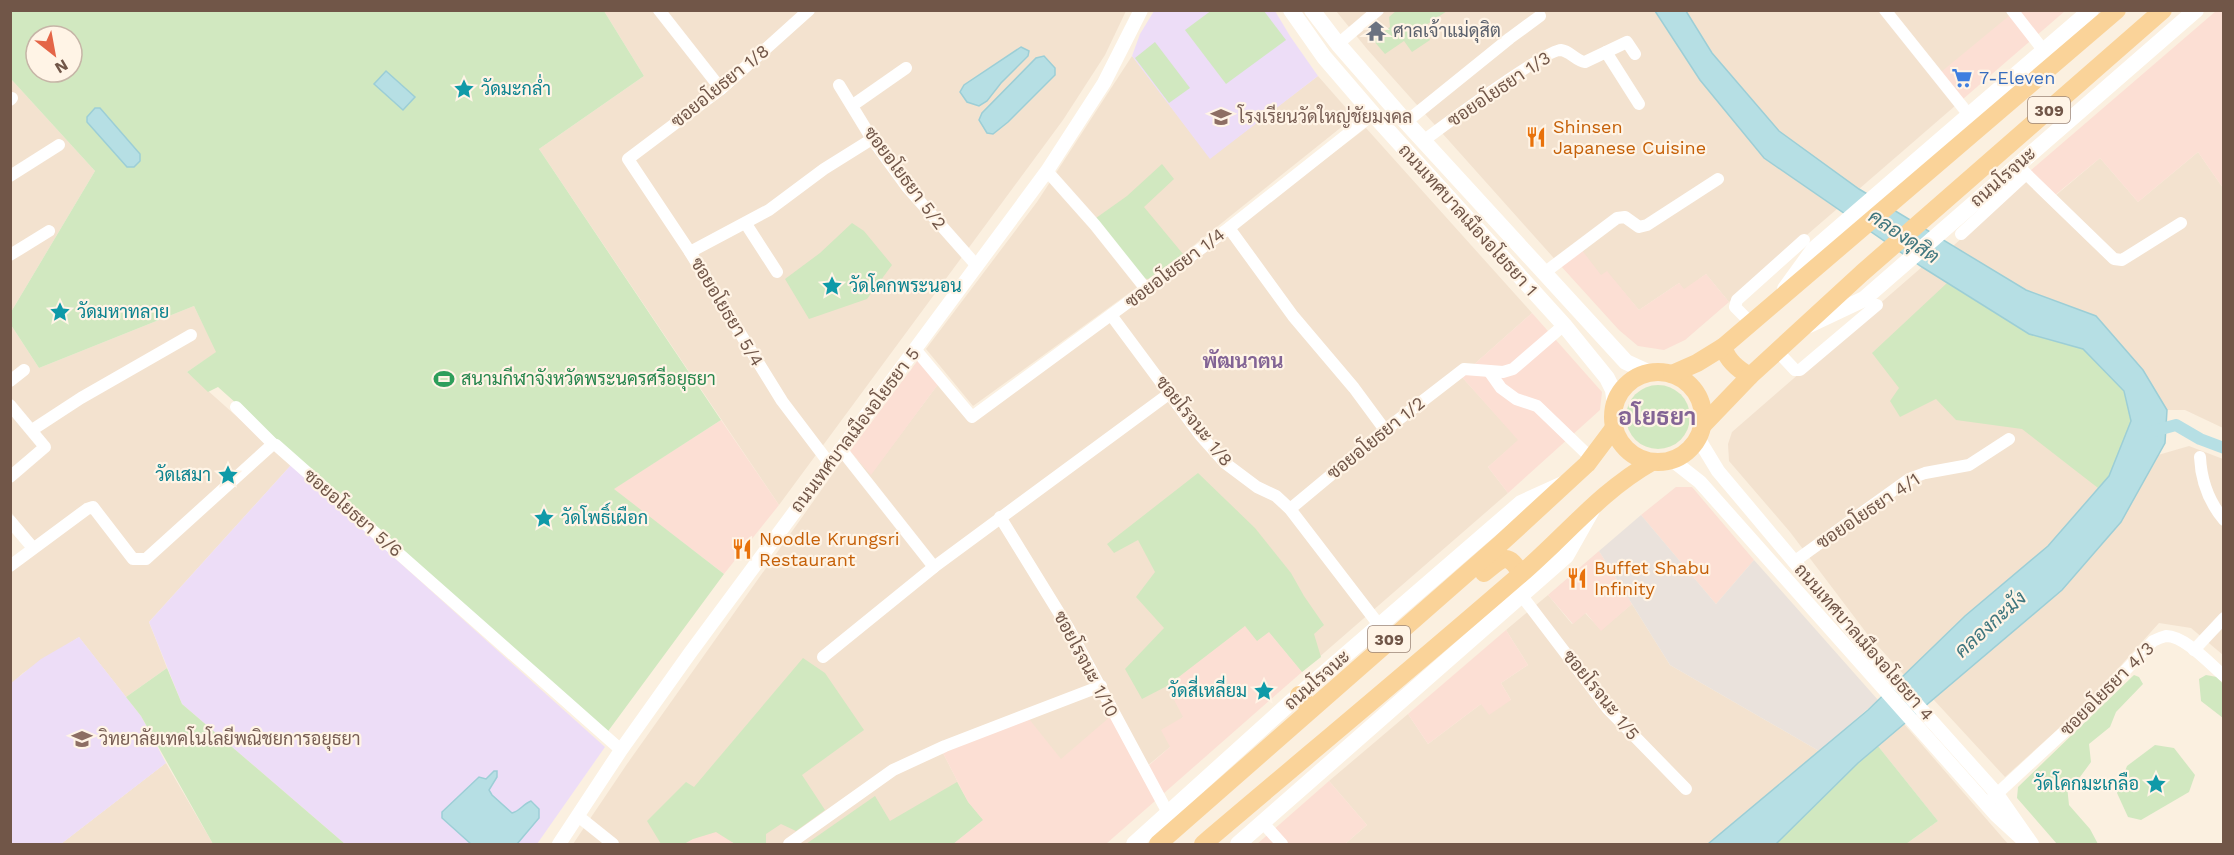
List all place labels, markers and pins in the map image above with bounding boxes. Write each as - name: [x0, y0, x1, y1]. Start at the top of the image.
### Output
- temple icon: ศาลเจ้าแม่ดุสิต: [1364, 19, 1388, 43]
- place label: ศาลเจ้าแม่ดุสิต: [1393, 19, 1501, 43]
- supermarket icon: 7-Eleven: [1950, 66, 1974, 90]
- place label: 7-Eleven: [1979, 67, 2055, 88]
- place label: วัดมะกล่ำ: [481, 74, 551, 99]
- place icon: วัดมะกล่ำ: [452, 77, 476, 101]
- place label: โรงเรียนวัดใหญ่ชัยมงคล: [1237, 104, 1413, 128]
- school or university icon: โรงเรียนวัดใหญ่ชัยมงคล: [1209, 105, 1233, 129]
- place label: Shinsen Japanese Cuisine: [1553, 116, 1706, 158]
- restaurant icon: Shinsen Japanese Cuisine: [1524, 125, 1548, 149]
- place label: วัดโคกพระนอน: [849, 273, 962, 296]
- place icon: วัดโคกพระนอน: [820, 274, 844, 298]
- place icon: วัดมหาทลาย: [48, 300, 72, 324]
- place label: วัดมหาทลาย: [77, 301, 169, 322]
- place label: สนามกีฬาจังหวัดพระนครศรีอยุธยา: [461, 366, 716, 391]
- sports icon: สนามกีฬาจังหวัดพระนครศรีอยุธยา: [432, 367, 456, 391]
- place icon: วัดเสมา: [216, 463, 240, 487]
- place label: วัดเสมา: [155, 464, 211, 485]
- place label: วัดโพธิ์เผือก: [561, 502, 648, 528]
- place icon: วัดโพธิ์เผือก: [532, 506, 556, 530]
- place label: Noodle Krungsri Restaurant: [759, 528, 900, 570]
- restaurant icon: Noodle Krungsri Restaurant: [730, 537, 754, 561]
- place label: Buffet Shabu Infinity: [1594, 557, 1710, 599]
- restaurant icon: Buffet Shabu Infinity: [1565, 566, 1589, 590]
- place label: วัดสี่เหลี่ยม: [1168, 675, 1247, 701]
- place icon: วัดสี่เหลี่ยม: [1252, 679, 1276, 703]
- place label: วิทยาลัยเทคโนโลยีพณิชยการอยุธยา: [98, 726, 360, 751]
- school or university icon: วิทยาลัยเทคโนโลยีพณิชยการอยุธยา: [70, 727, 94, 751]
- place label: วัดโคกมะเกลือ: [2033, 771, 2139, 794]
- place icon: วัดโคกมะเกลือ: [2144, 772, 2168, 796]

